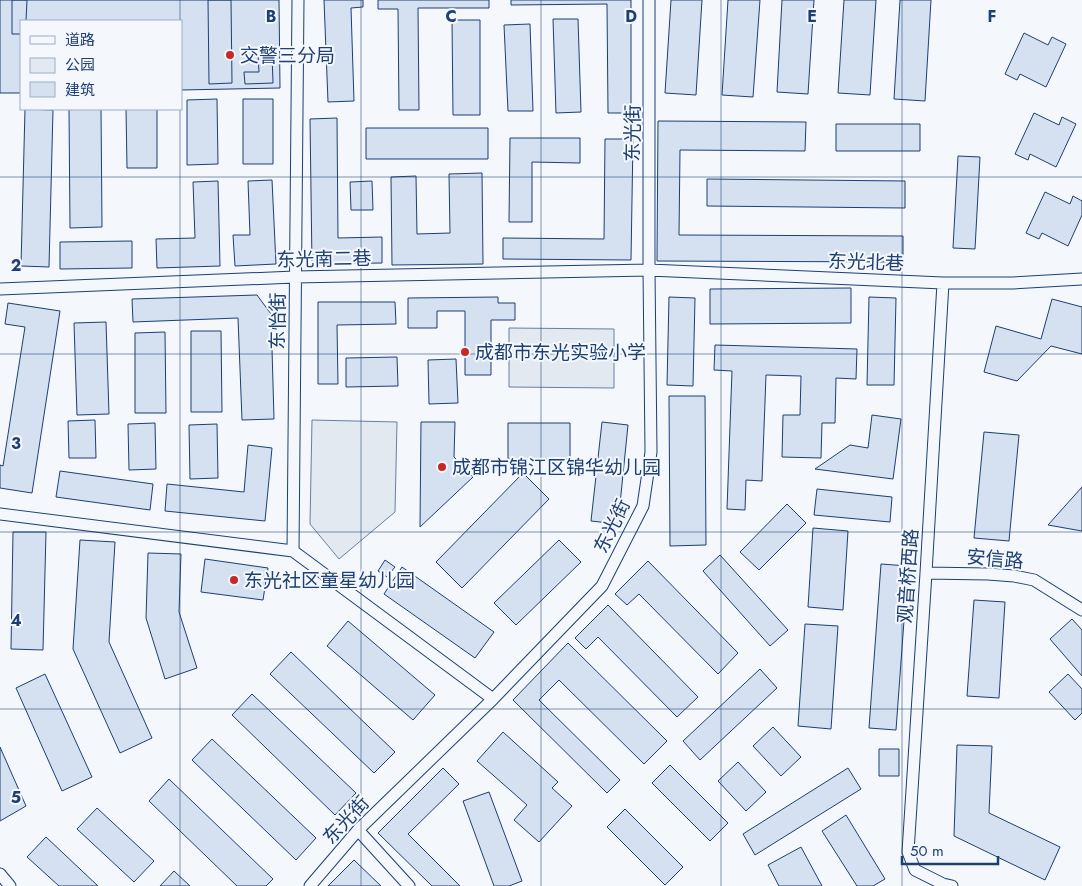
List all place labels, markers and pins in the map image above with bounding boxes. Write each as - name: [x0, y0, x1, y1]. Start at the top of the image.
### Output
- place label: 交警三分局: [240, 42, 335, 69]
- marker: 交警三分局: [224, 49, 236, 61]
- place label: 成都市东光实验小学: [475, 339, 646, 366]
- marker: 成都市东光实验小学: [459, 346, 471, 358]
- place label: 成都市锦江区锦华幼儿园: [452, 454, 661, 481]
- marker: 成都市锦江区锦华幼儿园: [436, 461, 448, 473]
- place label: 东光社区童星幼儿园: [244, 567, 415, 594]
- marker: 东光社区童星幼儿园: [228, 574, 240, 586]

